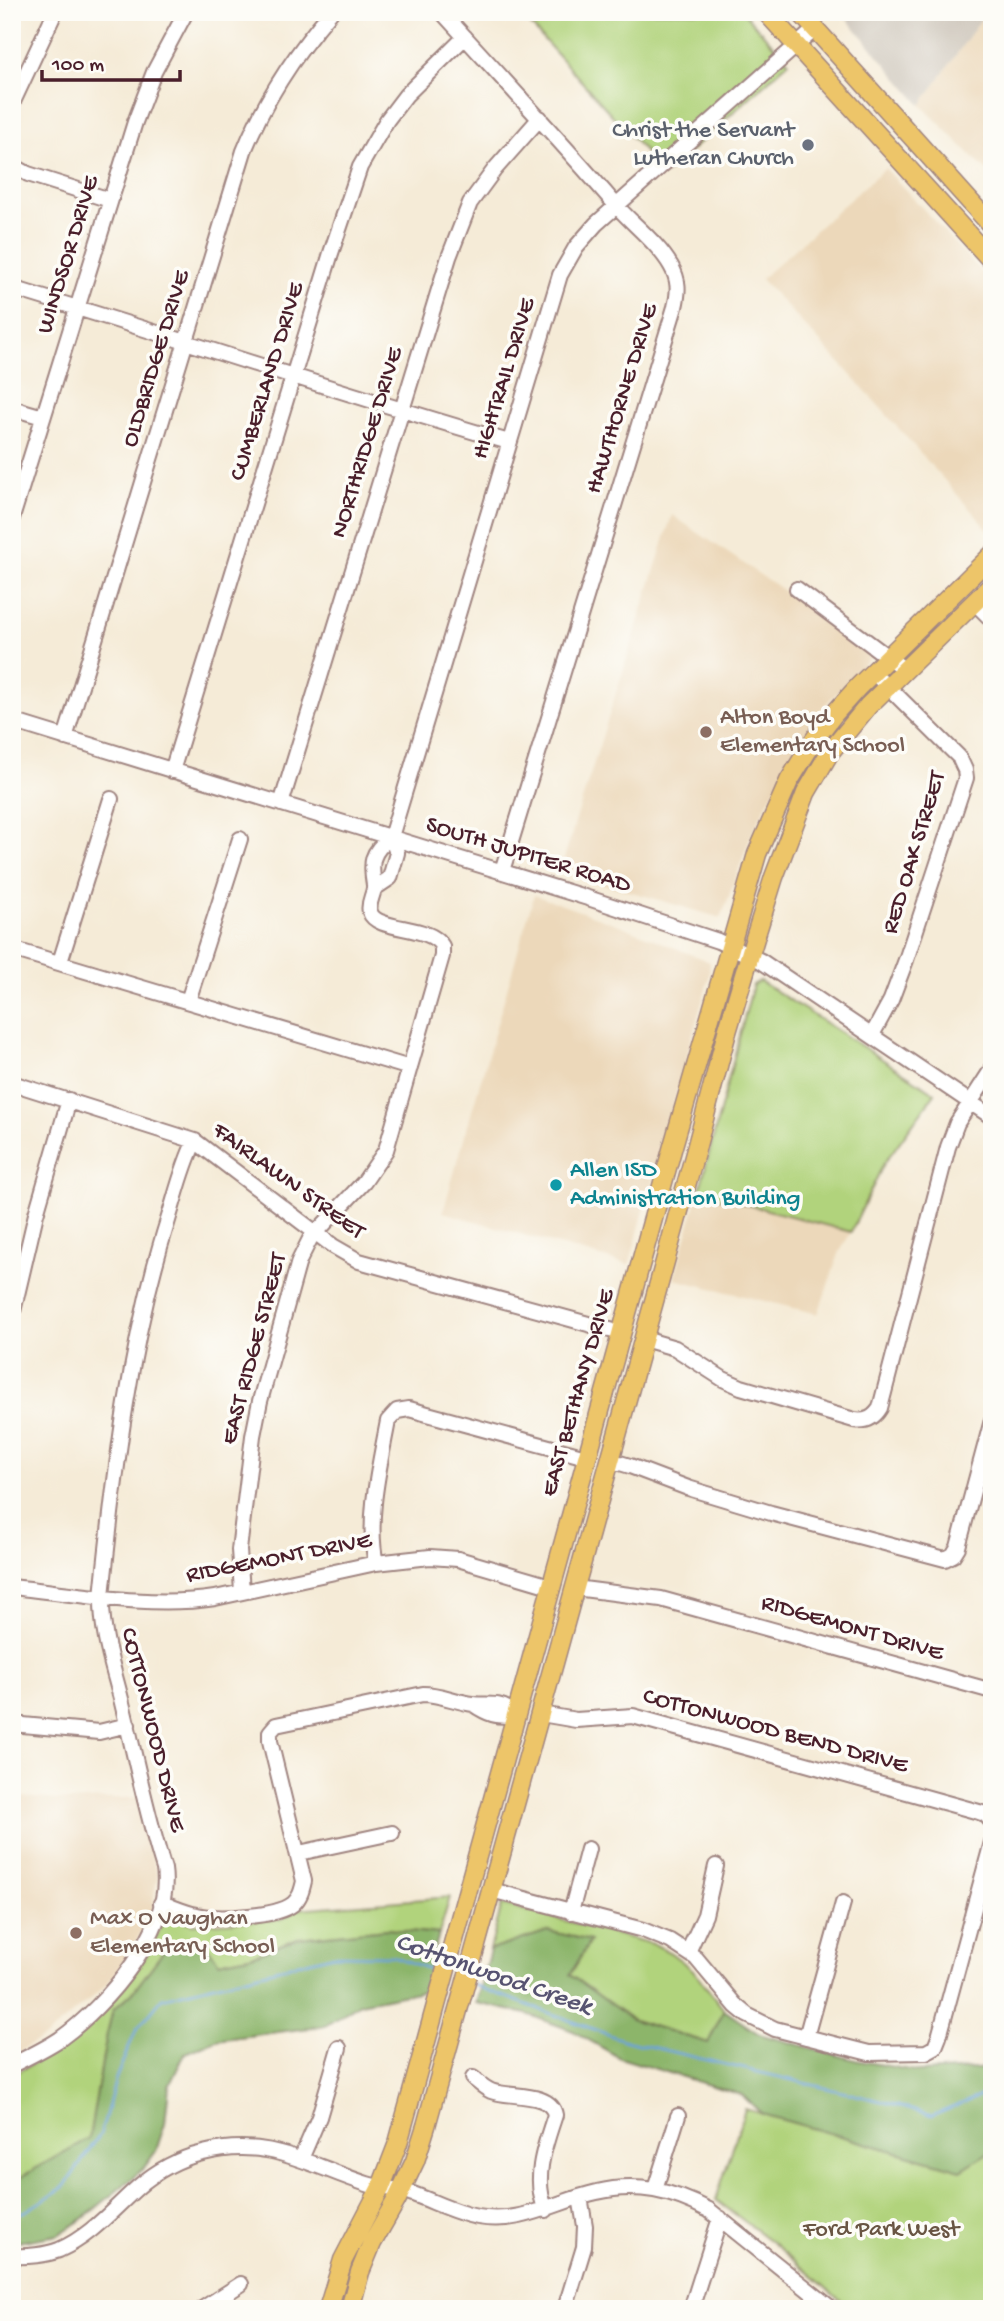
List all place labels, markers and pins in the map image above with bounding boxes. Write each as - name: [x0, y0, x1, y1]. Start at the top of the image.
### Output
- place label: Christ the Servant Lutheran Church: [612, 117, 796, 174]
- marker: Christ the Servant Lutheran Church: [800, 137, 816, 153]
- place label: Alton Boyd Elementary School: [720, 704, 905, 761]
- marker: Alton Boyd Elementary School: [698, 724, 714, 740]
- place label: Allen ISD Administration Building: [570, 1157, 800, 1214]
- marker: Allen ISD Administration Building: [548, 1177, 564, 1193]
- place label: Max O Vaughan Elementary School: [90, 1905, 275, 1962]
- marker: Max O Vaughan Elementary School: [68, 1925, 84, 1941]

